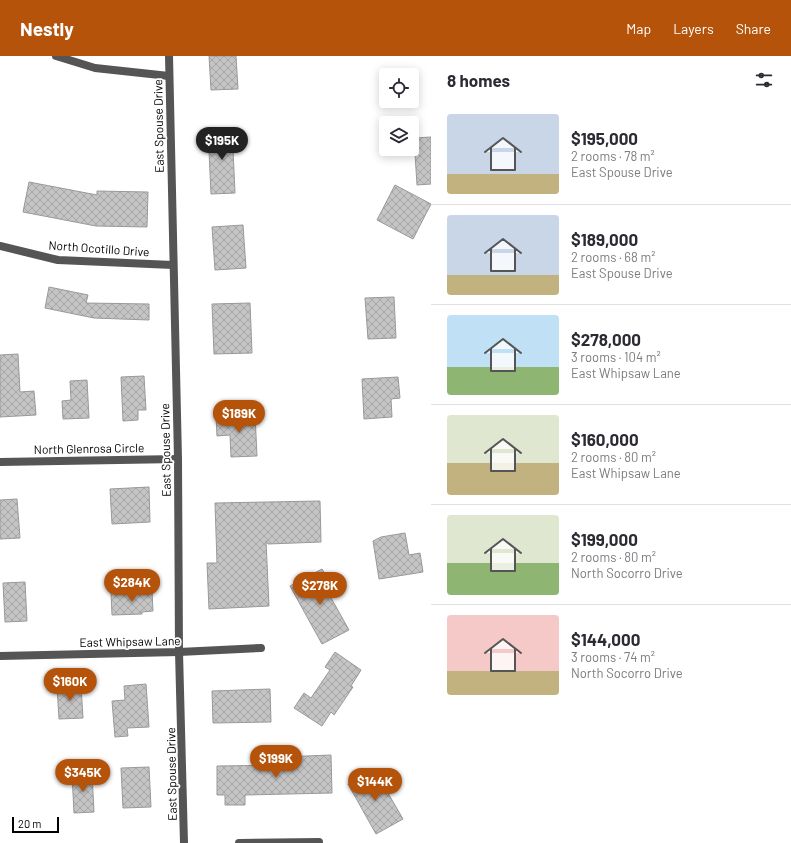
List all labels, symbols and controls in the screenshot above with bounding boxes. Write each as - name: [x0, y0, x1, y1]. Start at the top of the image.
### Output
- text: Nestly: [20, 17, 74, 40]
- text: Map: [626, 20, 651, 37]
- text: Layers: [673, 20, 714, 37]
- text: Share: [736, 20, 771, 37]
- map controls: [379, 68, 419, 156]
- button: locate: [379, 68, 419, 108]
- icon: filters: [753, 69, 775, 91]
- text: 8 homes: [447, 70, 510, 90]
- street label: East Spouse Drive: [150, 79, 166, 173]
- button: layers: [379, 116, 419, 156]
- pin: $195K: [194, 127, 250, 161]
- text: $195,000: [571, 128, 638, 148]
- icon: home: [479, 130, 527, 178]
- text: $195K: [205, 132, 239, 148]
- text: 2 rooms · 78 m²: [571, 148, 655, 164]
- text: East Spouse Drive: [571, 164, 673, 180]
- text: $189,000: [571, 229, 638, 249]
- icon: home: [479, 231, 527, 279]
- street label: North Ocotillo Drive: [48, 237, 150, 259]
- text: 2 rooms · 68 m²: [571, 249, 655, 265]
- text: East Spouse Drive: [571, 265, 673, 281]
- text: $278,000: [571, 329, 641, 349]
- icon: home: [479, 331, 527, 379]
- text: 3 rooms · 104 m²: [571, 349, 661, 365]
- text: East Whipsaw Lane: [571, 365, 681, 381]
- pin: $189K: [211, 400, 267, 434]
- street label: East Spouse Drive: [157, 403, 173, 497]
- text: $189K: [222, 405, 256, 421]
- text: $160,000: [571, 429, 639, 449]
- icon: home: [479, 431, 527, 479]
- street label: North Glenrosa Circle: [34, 440, 144, 456]
- text: 2 rooms · 80 m²: [571, 449, 656, 465]
- text: East Whipsaw Lane: [571, 465, 681, 481]
- text: $199,000: [571, 529, 638, 549]
- icon: home: [479, 531, 527, 579]
- text: 2 rooms · 80 m²: [571, 549, 656, 565]
- text: North Socorro Drive: [571, 565, 683, 581]
- pin: $284K: [104, 569, 160, 603]
- pin: $278K: [292, 572, 348, 606]
- text: $284K: [113, 574, 151, 590]
- text: $278K: [302, 577, 338, 593]
- text: $144,000: [571, 629, 640, 649]
- icon: home: [479, 631, 527, 679]
- street label: East Whipsaw Lane: [79, 633, 181, 649]
- text: 3 rooms · 74 m²: [571, 649, 655, 665]
- text: North Socorro Drive: [571, 665, 683, 681]
- pin: $160K: [42, 668, 98, 702]
- text: $160K: [53, 673, 87, 689]
- street label: East Spouse Drive: [163, 727, 179, 821]
- pin: $199K: [248, 745, 304, 779]
- text: $199K: [259, 750, 293, 766]
- pin: $345K: [55, 759, 111, 793]
- text: $345K: [64, 764, 102, 780]
- pin: $144K: [347, 768, 403, 802]
- text: $144K: [357, 773, 393, 789]
- scale bar: [12, 815, 59, 834]
- text: 20 m: [18, 817, 41, 830]

